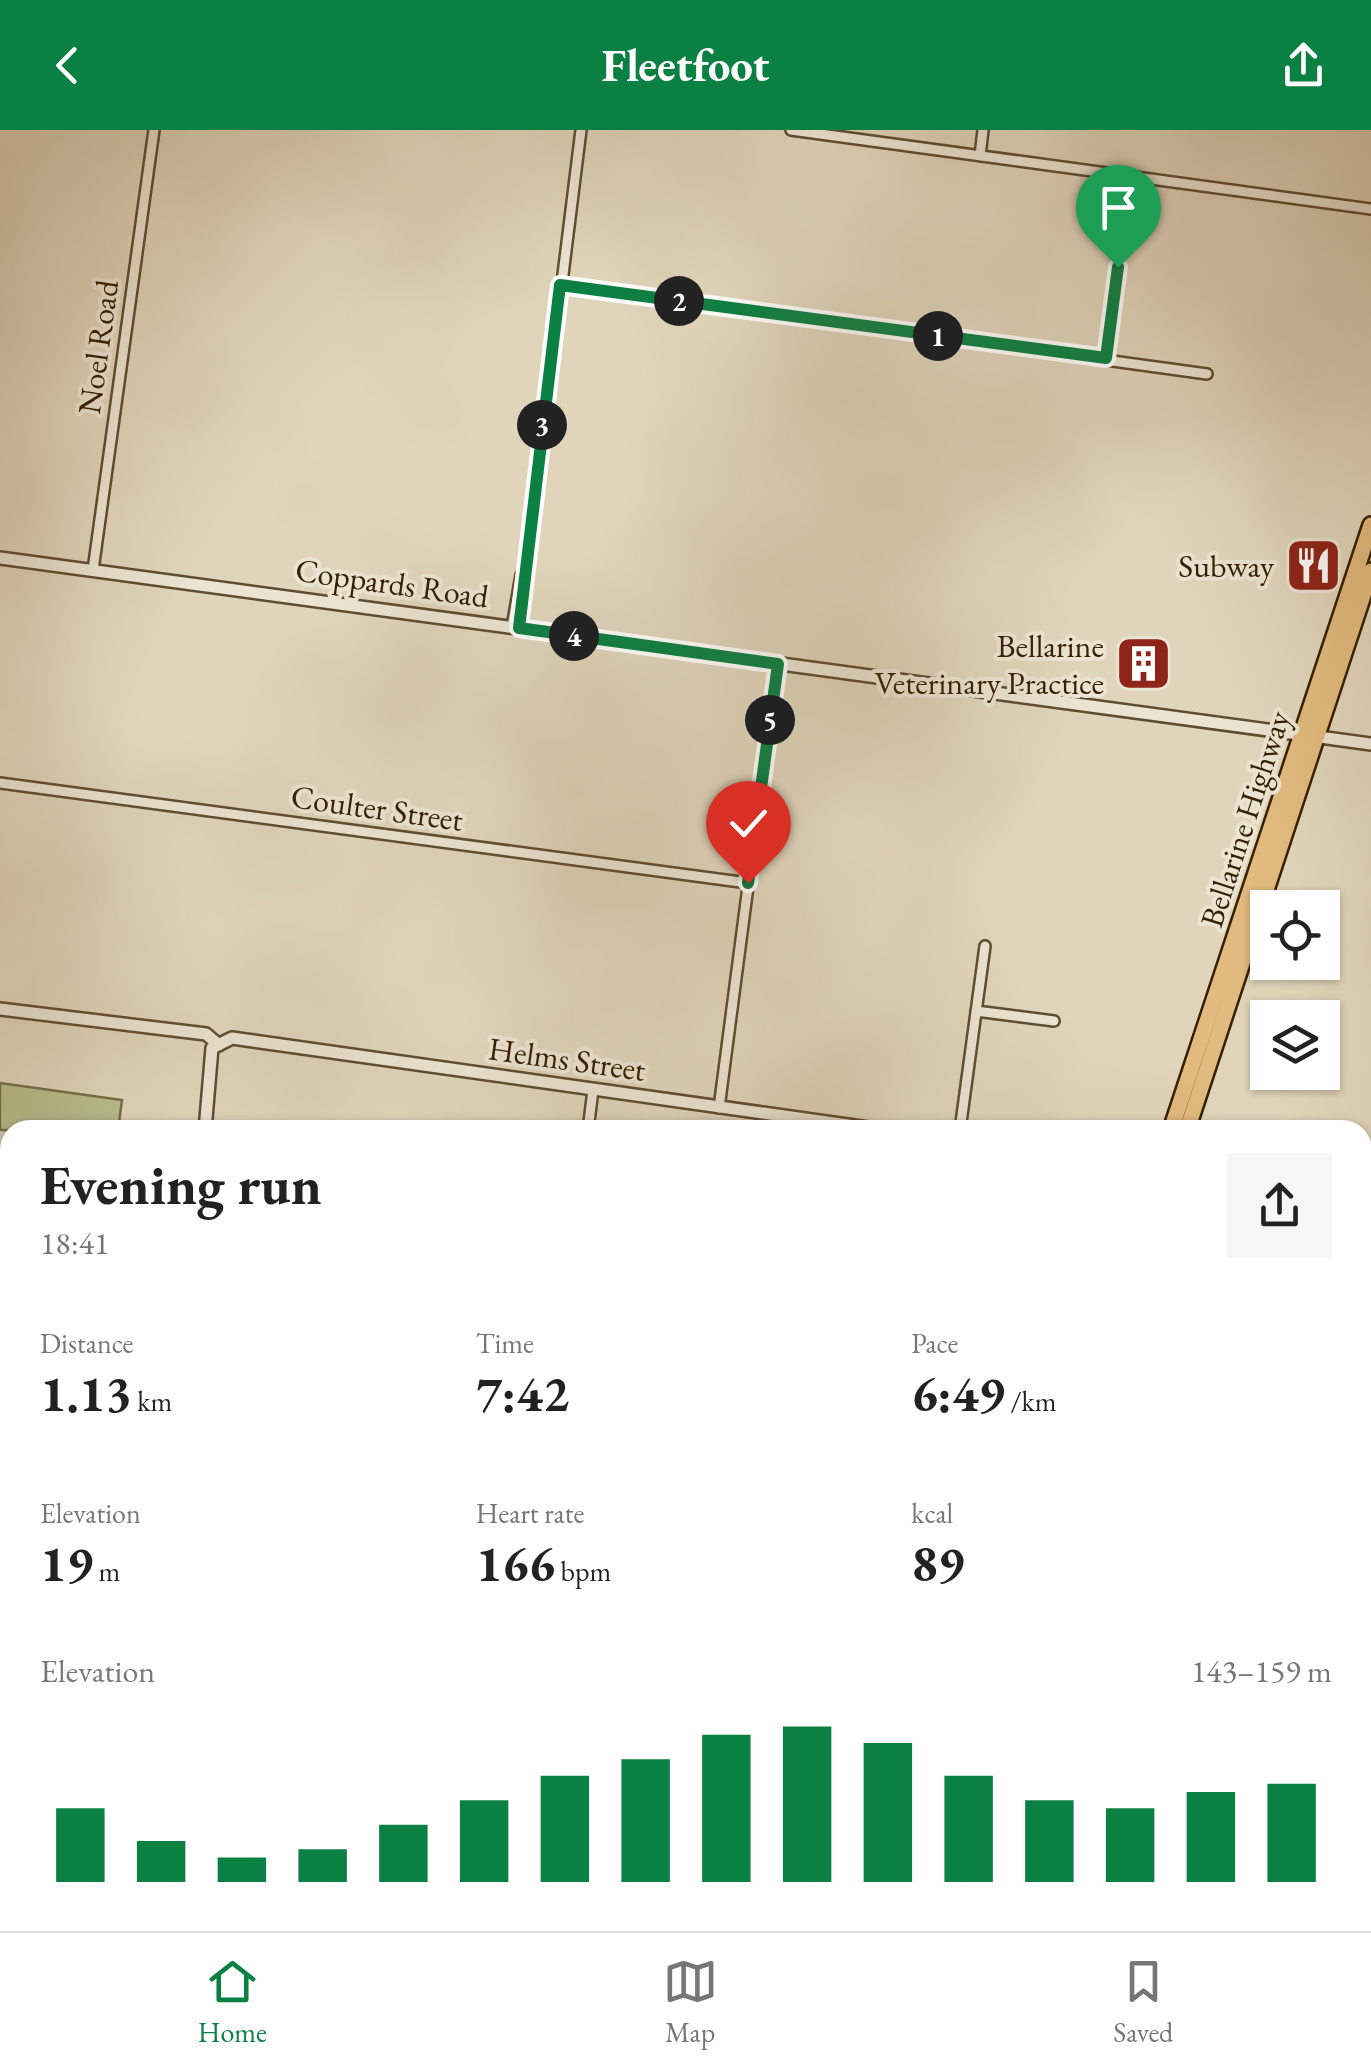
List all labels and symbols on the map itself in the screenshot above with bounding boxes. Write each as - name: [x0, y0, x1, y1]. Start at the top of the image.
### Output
- pin: [1076, 165, 1161, 268]
- pin: 2: [654, 276, 704, 326]
- street label: Noel Road: [68, 277, 128, 417]
- pin: 1: [913, 311, 963, 361]
- pin: 3: [517, 400, 567, 450]
- restaurant icon: Subway: [1283, 536, 1343, 596]
- place label: Subway: [1178, 545, 1275, 587]
- street label: Coppards Road: [293, 549, 492, 617]
- pin: 4: [549, 611, 599, 661]
- place label: Bellarine Veterinary Practice: [874, 625, 1104, 704]
- building icon: Bellarine Veterinary Practice: [1113, 634, 1173, 694]
- pin: 5: [745, 695, 795, 745]
- street label: Bellarine Highway: [1190, 705, 1300, 932]
- street label: Coulter Street: [288, 775, 466, 841]
- pin: [706, 781, 791, 884]
- street label: Helms Street: [486, 1027, 648, 1091]

